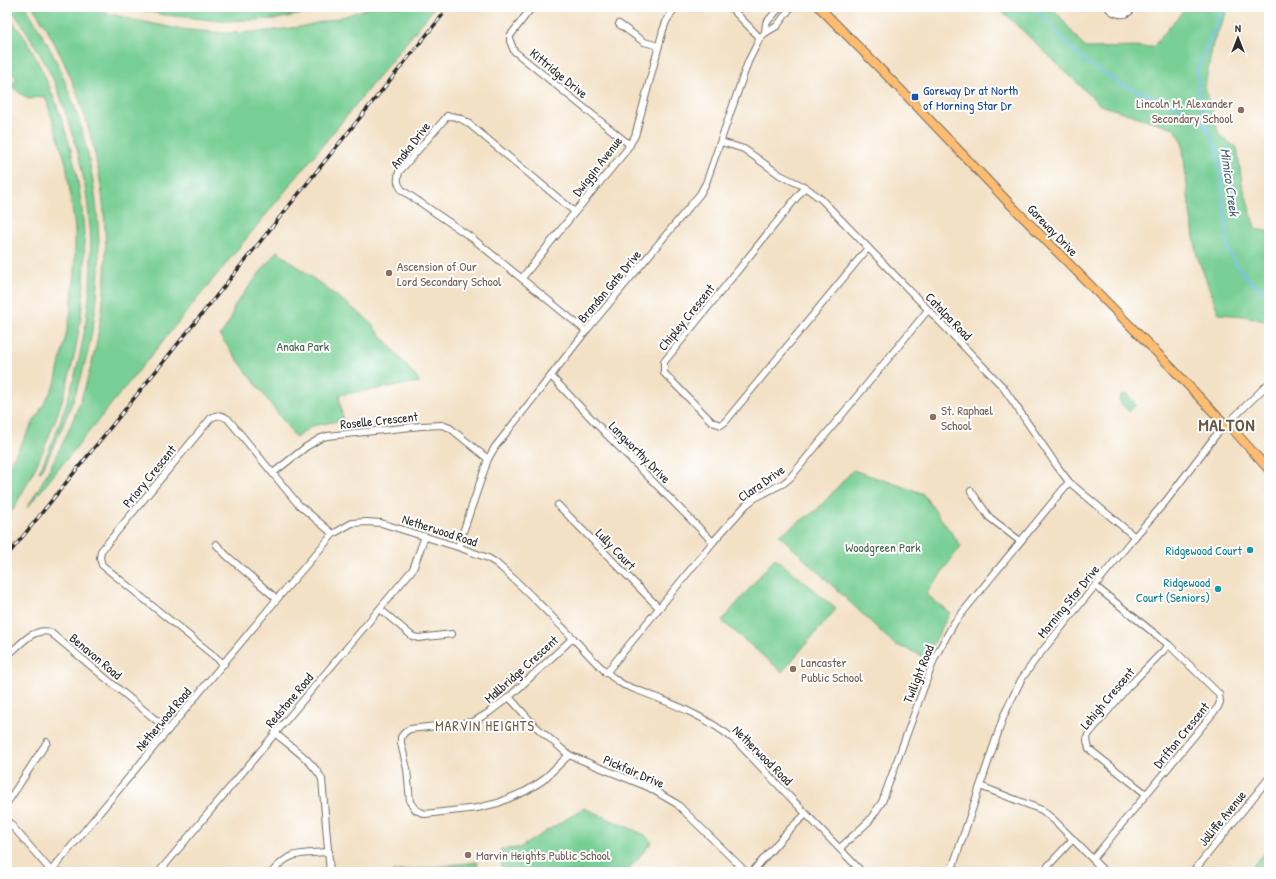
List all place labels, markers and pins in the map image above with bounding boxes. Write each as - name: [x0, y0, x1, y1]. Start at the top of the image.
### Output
- place label: Goreway Dr at North of Morning Star Dr: [923, 81, 1019, 114]
- marker: Goreway Dr at North of Morning Star Dr: [910, 92, 920, 102]
- place label: Lincoln M. Alexander Secondary School: [1136, 94, 1234, 127]
- marker: Lincoln M. Alexander Secondary School: [1236, 105, 1246, 115]
- place label: Ascension of Our Lord Secondary School: [397, 257, 502, 290]
- marker: Ascension of Our Lord Secondary School: [384, 268, 394, 278]
- place label: St. Raphael School: [941, 401, 994, 434]
- marker: St. Raphael School: [928, 412, 938, 422]
- place label: Ridgewood Court: [1166, 541, 1243, 559]
- marker: Ridgewood Court: [1245, 545, 1255, 555]
- place label: Ridgewood Court (Seniors): [1136, 573, 1210, 606]
- marker: Ridgewood Court (Seniors): [1213, 584, 1223, 594]
- place label: Lancaster Public School: [801, 653, 863, 686]
- marker: Lancaster Public School: [788, 664, 798, 674]
- place label: Marvin Heights Public School: [476, 846, 611, 864]
- marker: Marvin Heights Public School: [463, 850, 473, 860]

